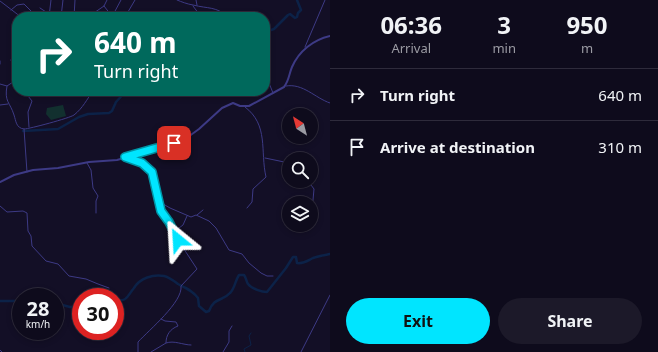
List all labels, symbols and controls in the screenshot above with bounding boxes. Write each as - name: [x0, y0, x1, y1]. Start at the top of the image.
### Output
- text: 06:36: [380, 8, 442, 41]
- text: 3: [497, 8, 511, 41]
- text: 950: [566, 8, 608, 41]
- text: 640 m: [94, 23, 177, 61]
- icon: right: [28, 28, 80, 80]
- text: Arrival: [391, 39, 431, 57]
- text: min: [492, 39, 516, 57]
- text: m: [581, 39, 593, 57]
- text: Turn right: [94, 59, 178, 83]
- icon: right: [346, 84, 368, 106]
- text: Turn right: [380, 85, 455, 105]
- text: 640 m: [598, 85, 642, 105]
- north arrow: [282, 108, 318, 144]
- map controls: [282, 108, 318, 232]
- pin: [157, 126, 191, 160]
- icon: arrive: [163, 132, 185, 154]
- icon: arrive: [346, 136, 368, 158]
- text: Arrive at destination: [380, 137, 535, 157]
- text: 310 m: [598, 137, 642, 157]
- button: search: [282, 152, 318, 188]
- button: layers: [282, 196, 318, 232]
- position arrow: [157, 219, 199, 261]
- speed limit sign: 30: [72, 288, 124, 340]
- text: 28: [27, 295, 49, 322]
- button: Exit: [346, 298, 490, 344]
- button: Share: [498, 298, 642, 344]
- text: km/h: [26, 317, 50, 331]

